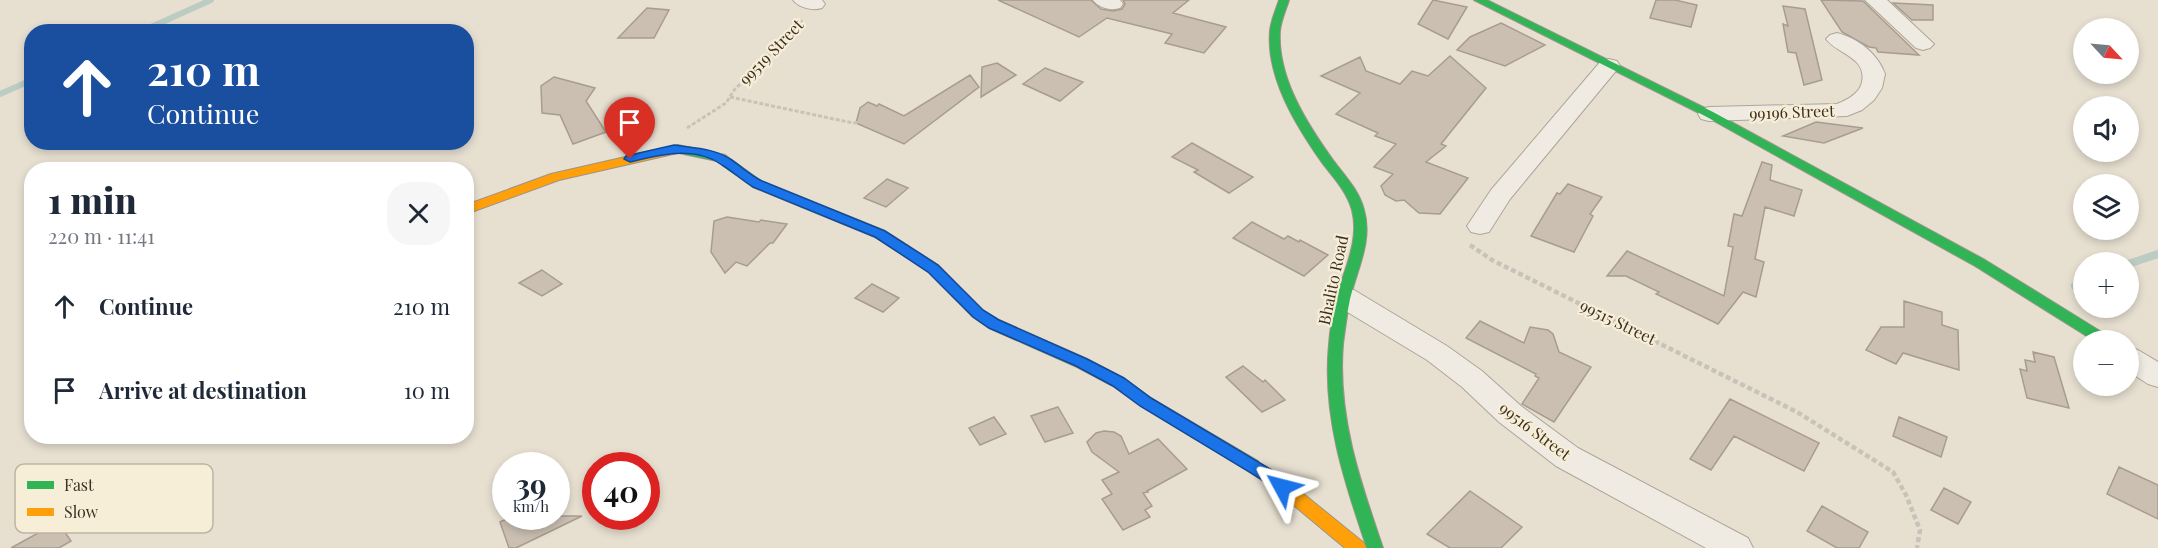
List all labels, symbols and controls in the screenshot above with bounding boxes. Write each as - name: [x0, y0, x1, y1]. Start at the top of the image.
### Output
- street label: 99519 Street: [734, 14, 808, 89]
- north arrow: [2073, 18, 2139, 84]
- map controls: [2073, 18, 2139, 396]
- text: 210 m: [147, 41, 260, 97]
- icon: ahead: [48, 48, 126, 126]
- text: Continue: [147, 95, 259, 131]
- button: sound: [2073, 96, 2139, 162]
- pin: [604, 97, 655, 159]
- street label: 99196 Street: [1749, 100, 1835, 123]
- icon: arrive: [613, 106, 646, 139]
- button: layers: [2073, 174, 2139, 240]
- text: 1 min: [48, 175, 137, 223]
- button: close: [387, 182, 450, 245]
- text: 220 m · 11:41: [48, 222, 155, 249]
- street label: Bhalito Road: [1313, 233, 1352, 327]
- button: +: [2073, 252, 2139, 318]
- icon: ahead: [48, 290, 81, 323]
- text: Continue: [99, 291, 193, 321]
- text: 210 m: [393, 291, 450, 321]
- street label: 99515 Street: [1577, 294, 1660, 349]
- button: −: [2073, 330, 2139, 396]
- icon: arrive: [48, 374, 81, 407]
- text: Arrive at destination: [99, 375, 307, 405]
- text: 10 m: [404, 375, 450, 405]
- street label: 99516 Street: [1495, 397, 1575, 464]
- speed limit sign: 40: [582, 452, 660, 530]
- position arrow: [1250, 455, 1314, 519]
- legend: [15, 464, 213, 533]
- text: 39: [515, 464, 547, 504]
- text: Fast: [64, 474, 94, 495]
- text: km/h: [513, 496, 549, 516]
- text: Slow: [64, 501, 99, 522]

